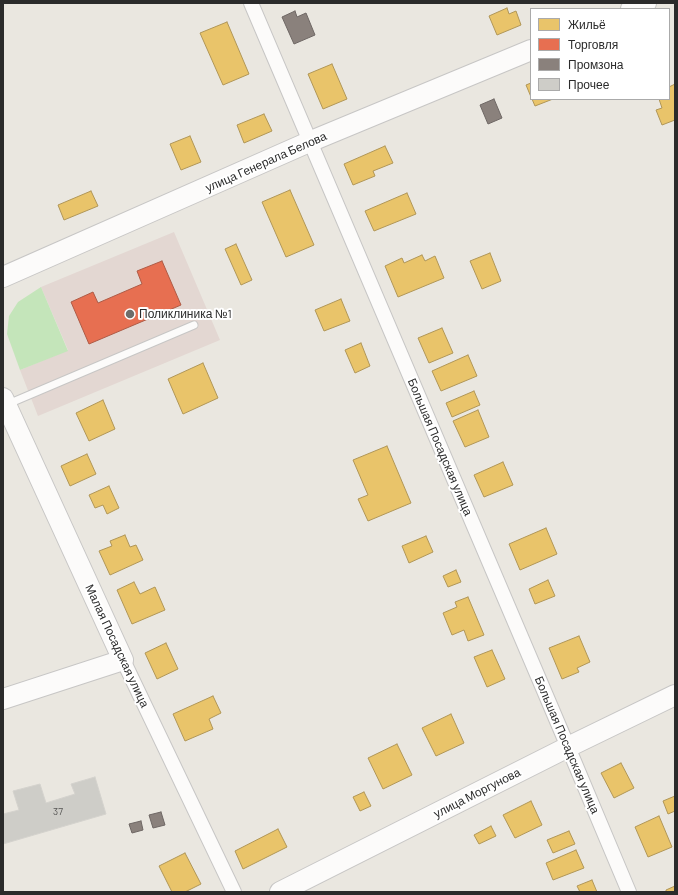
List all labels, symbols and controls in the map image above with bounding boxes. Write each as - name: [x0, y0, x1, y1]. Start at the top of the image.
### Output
- legend: [530, 8, 670, 100]
- text: Жильё: [568, 17, 606, 31]
- text: Торговля: [568, 37, 618, 51]
- text: Промзона: [568, 57, 623, 71]
- text: Прочее: [568, 77, 609, 91]
- street label: улица Генерала Белова: [203, 129, 329, 195]
- place label: Поликлиника №1: [139, 307, 232, 321]
- marker: Поликлиника №1: [124, 308, 136, 320]
- street label: Большая Посадская улица: [405, 376, 475, 518]
- street label: Малая Посадская улица: [82, 582, 152, 710]
- street label: Большая Посадская улица: [532, 674, 602, 816]
- street label: улица Моргунова: [431, 765, 523, 821]
- house number: 37: [53, 806, 63, 818]

